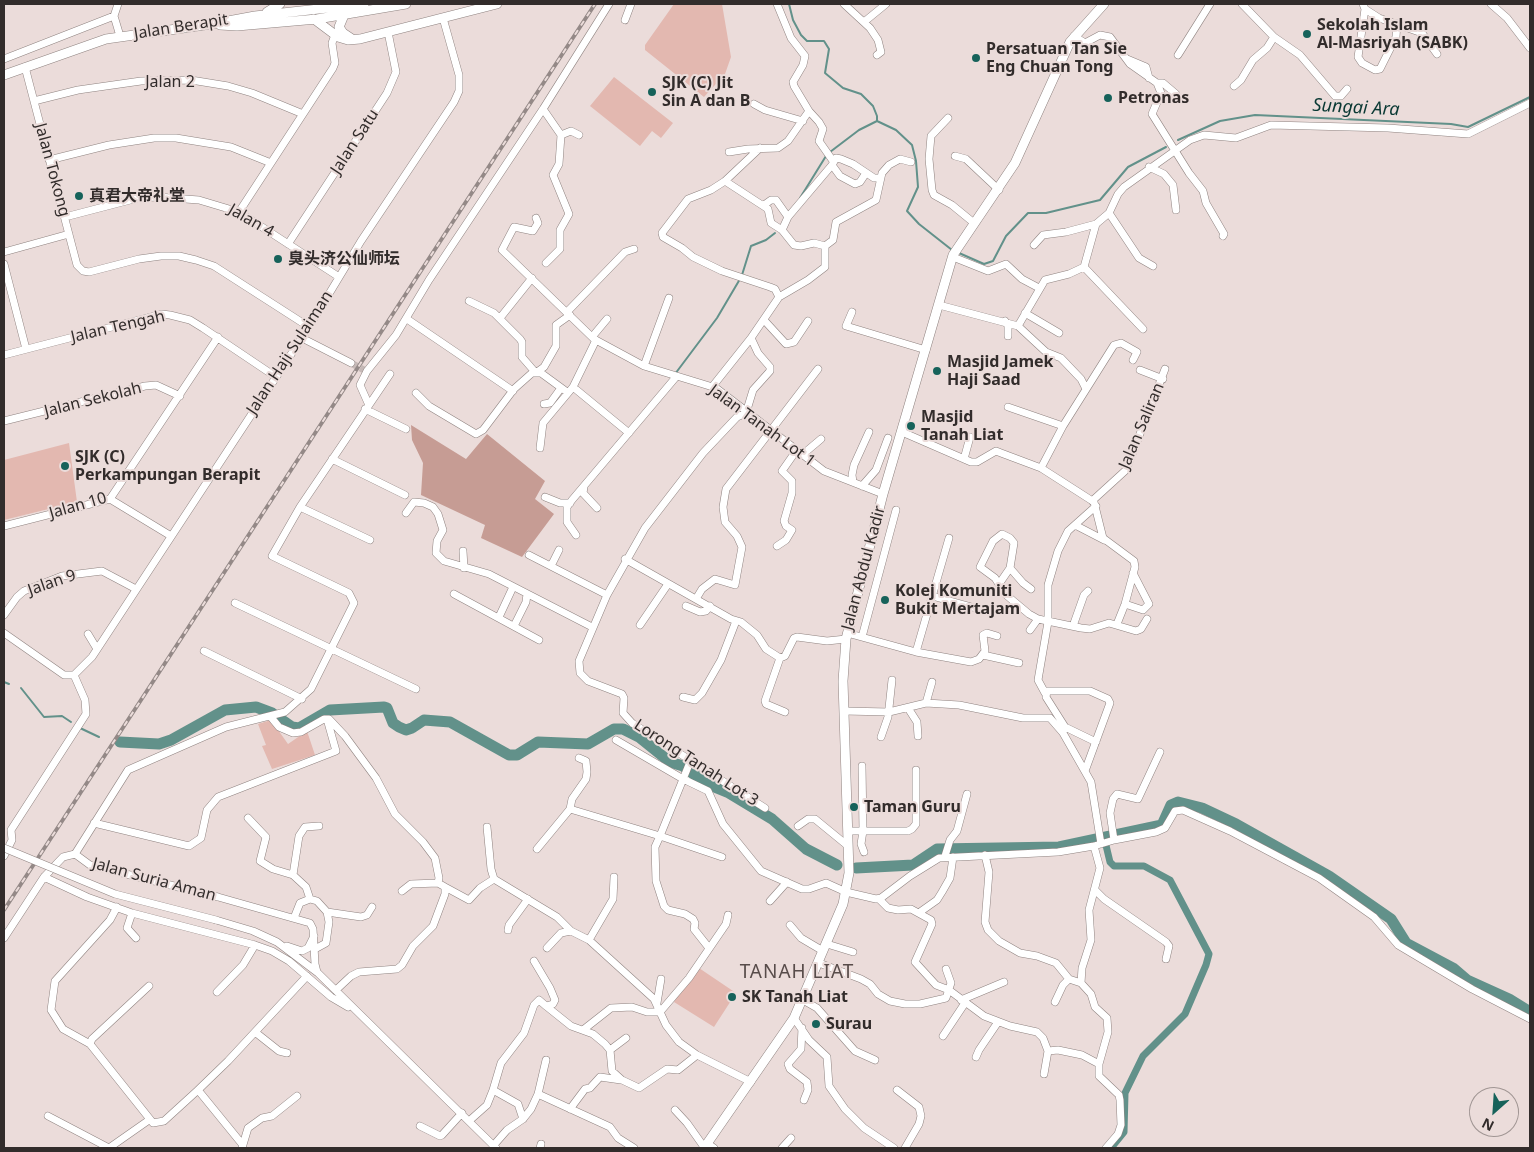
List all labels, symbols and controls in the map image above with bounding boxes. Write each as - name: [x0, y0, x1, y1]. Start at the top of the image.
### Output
- street label: Jalan Berapit: [133, 10, 229, 44]
- place label: Sekolah Islam Al-Masriyah (SABK): [1317, 15, 1468, 53]
- marker: Sekolah Islam Al-Masriyah (SABK): [1301, 28, 1313, 40]
- place label: Persatuan Tan Sie Eng Chuan Tong: [986, 39, 1127, 77]
- marker: Persatuan Tan Sie Eng Chuan Tong: [970, 52, 982, 64]
- street label: Jalan 2: [145, 72, 195, 92]
- place label: SJK (C) Jit Sin A dan B: [662, 73, 750, 111]
- marker: SJK (C) Jit Sin A dan B: [646, 86, 658, 98]
- place label: Petronas: [1118, 88, 1189, 108]
- marker: Petronas: [1102, 92, 1114, 104]
- water label: Sungai Ara: [1312, 95, 1400, 121]
- street label: Jalan Satu: [327, 106, 383, 178]
- street label: Jalan Tokong: [30, 121, 74, 219]
- place label: 真君大帝礼堂: [89, 186, 185, 206]
- marker: 真君大帝礼堂: [73, 190, 85, 202]
- street label: Jalan 4: [225, 200, 277, 242]
- place label: 臭头济公仙师坛: [288, 249, 400, 269]
- marker: 臭头济公仙师坛: [272, 253, 284, 265]
- street label: Jalan Haji Sulaiman: [243, 288, 337, 418]
- street label: Jalan Tengah: [69, 307, 167, 347]
- place label: Masjid Jamek Haji Saad: [947, 352, 1053, 390]
- marker: Masjid Jamek Haji Saad: [931, 365, 943, 377]
- street label: Jalan Sekolah: [42, 379, 144, 421]
- street label: Jalan Saliran: [1115, 380, 1169, 472]
- street label: Jalan Tanah Lot 1: [705, 381, 819, 471]
- place label: Masjid Tanah Liat: [921, 407, 1003, 445]
- marker: Masjid Tanah Liat: [905, 420, 917, 432]
- place label: SJK (C) Perkampungan Berapit: [75, 447, 260, 485]
- marker: SJK (C) Perkampungan Berapit: [59, 460, 71, 472]
- street label: Jalan 10: [47, 489, 109, 523]
- street label: Jalan Abdul Kadir: [838, 504, 890, 632]
- street label: Jalan 9: [25, 566, 79, 600]
- place label: Kolej Komuniti Bukit Mertajam: [895, 581, 1020, 619]
- marker: Kolej Komuniti Bukit Mertajam: [879, 594, 891, 606]
- street label: Lorong Tanah Lot 3: [630, 716, 762, 810]
- place label: Taman Guru: [864, 797, 961, 817]
- marker: Taman Guru: [848, 801, 860, 813]
- street label: Jalan Suria Aman: [90, 854, 218, 906]
- district label: TANAH LIAT: [738, 962, 856, 984]
- place label: SK Tanah Liat: [742, 987, 848, 1007]
- marker: SK Tanah Liat: [726, 991, 738, 1003]
- place label: Surau: [826, 1014, 872, 1034]
- marker: Surau: [810, 1018, 822, 1030]
- north arrow: [1469, 1087, 1519, 1137]
- text: N: [1478, 1114, 1497, 1136]

